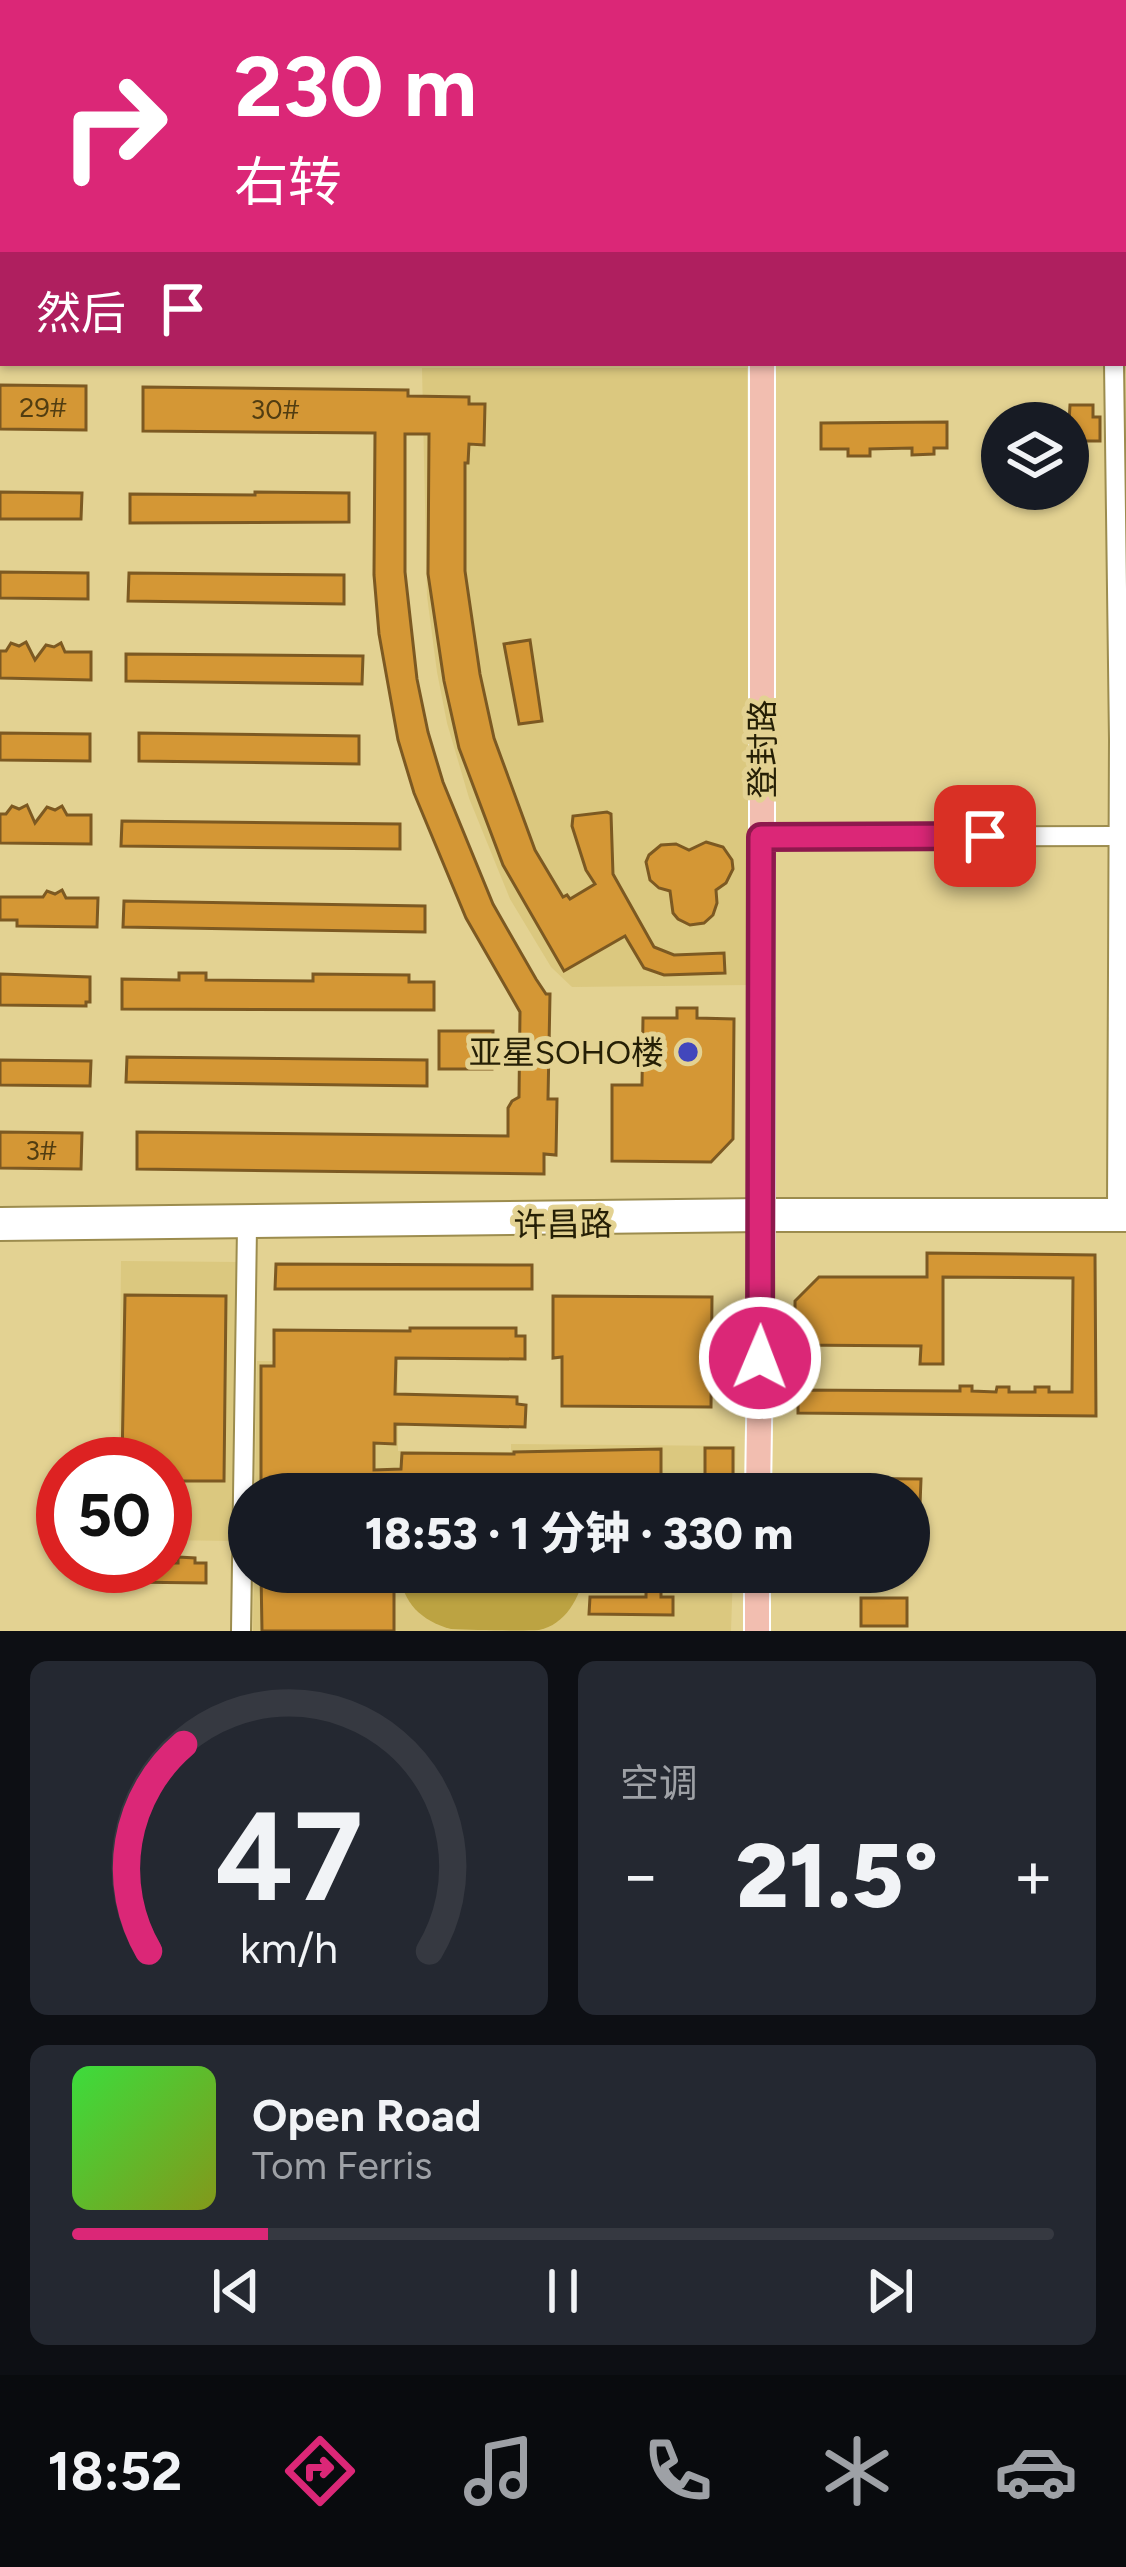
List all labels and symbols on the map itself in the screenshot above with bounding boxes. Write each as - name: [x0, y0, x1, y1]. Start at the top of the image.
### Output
- house number: 29#: [19, 391, 67, 424]
- house number: 30#: [251, 393, 300, 426]
- street label: 登封路: [743, 700, 782, 799]
- pin: [934, 785, 1036, 887]
- place label: 亚星SOHO楼: [469, 1033, 664, 1072]
- marker: 亚星SOHO楼: [675, 1039, 701, 1065]
- house number: 3#: [25, 1134, 57, 1167]
- street label: 许昌路: [513, 1204, 613, 1245]
- position arrow: [697, 1295, 823, 1421]
- speed limit sign: 50: [36, 1437, 192, 1593]

